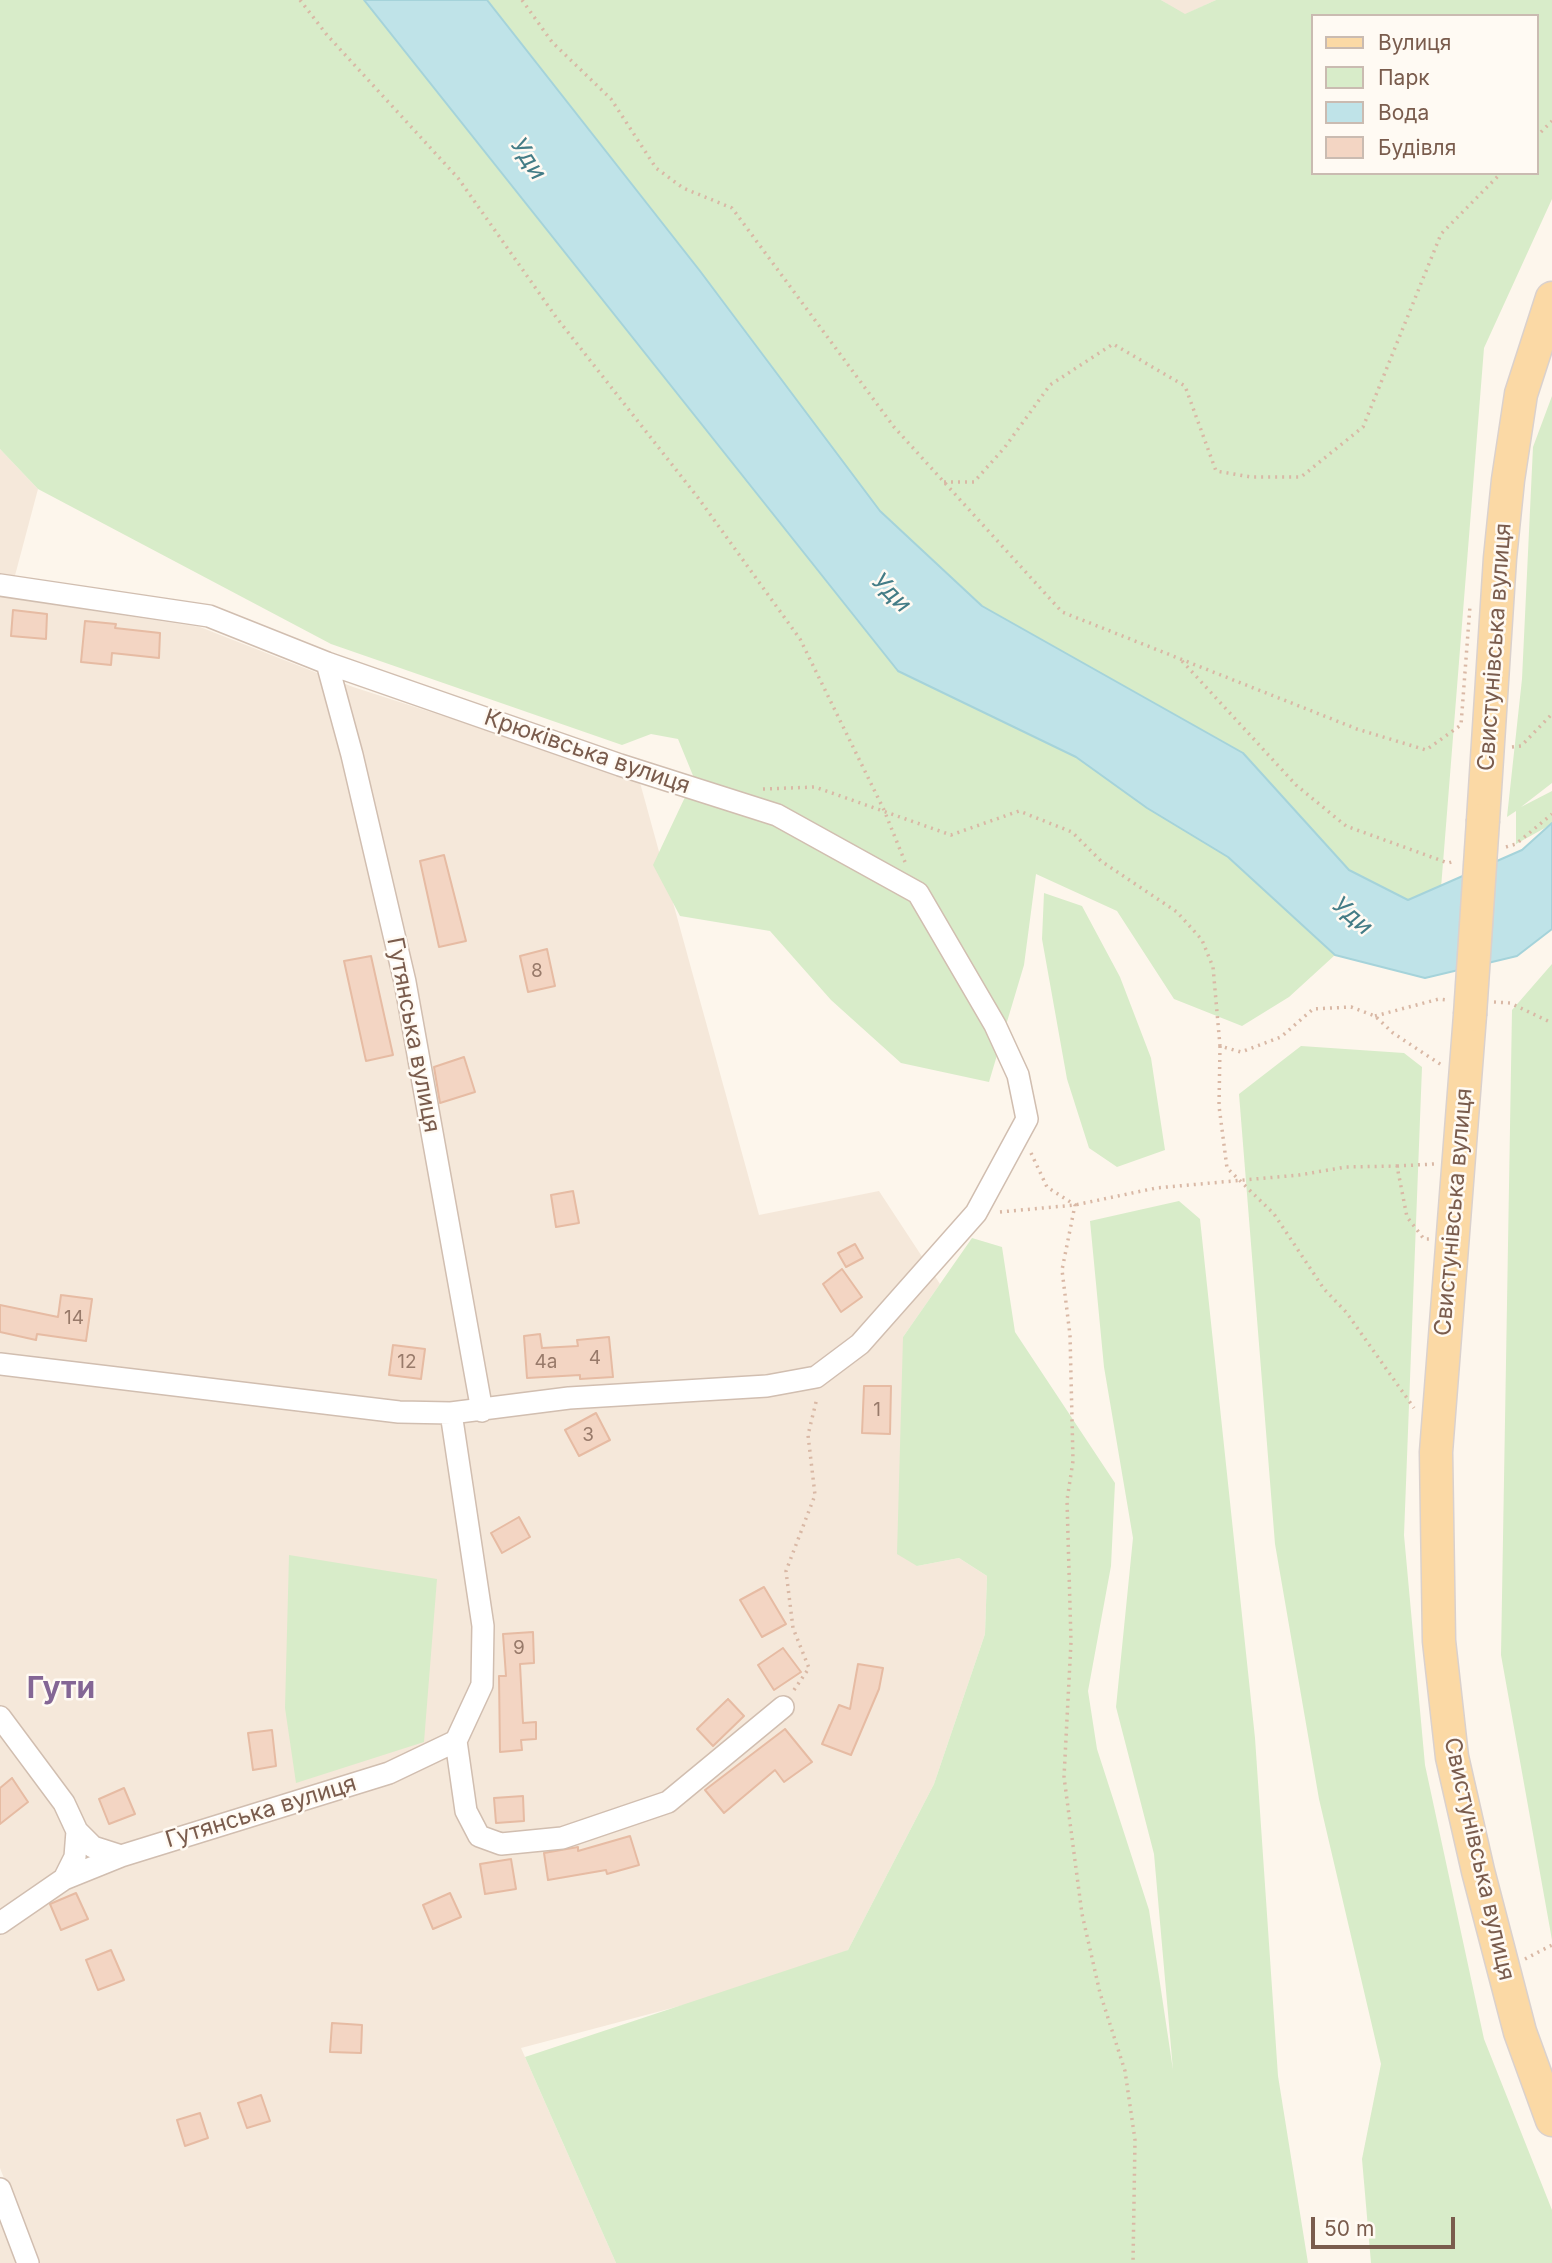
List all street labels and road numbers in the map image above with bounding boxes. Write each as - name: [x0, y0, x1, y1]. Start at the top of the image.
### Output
- street label: Свистунівська вулиця: [1473, 522, 1517, 772]
- street label: Крюківська вулиця: [480, 704, 694, 800]
- street label: Гутянська вулиця: [381, 935, 445, 1135]
- street label: Свистунівська вулиця: [1429, 1087, 1479, 1337]
- street label: Свистунівська вулиця: [1438, 1735, 1520, 1983]
- street label: Гутянська вулиця: [162, 1770, 360, 1854]

